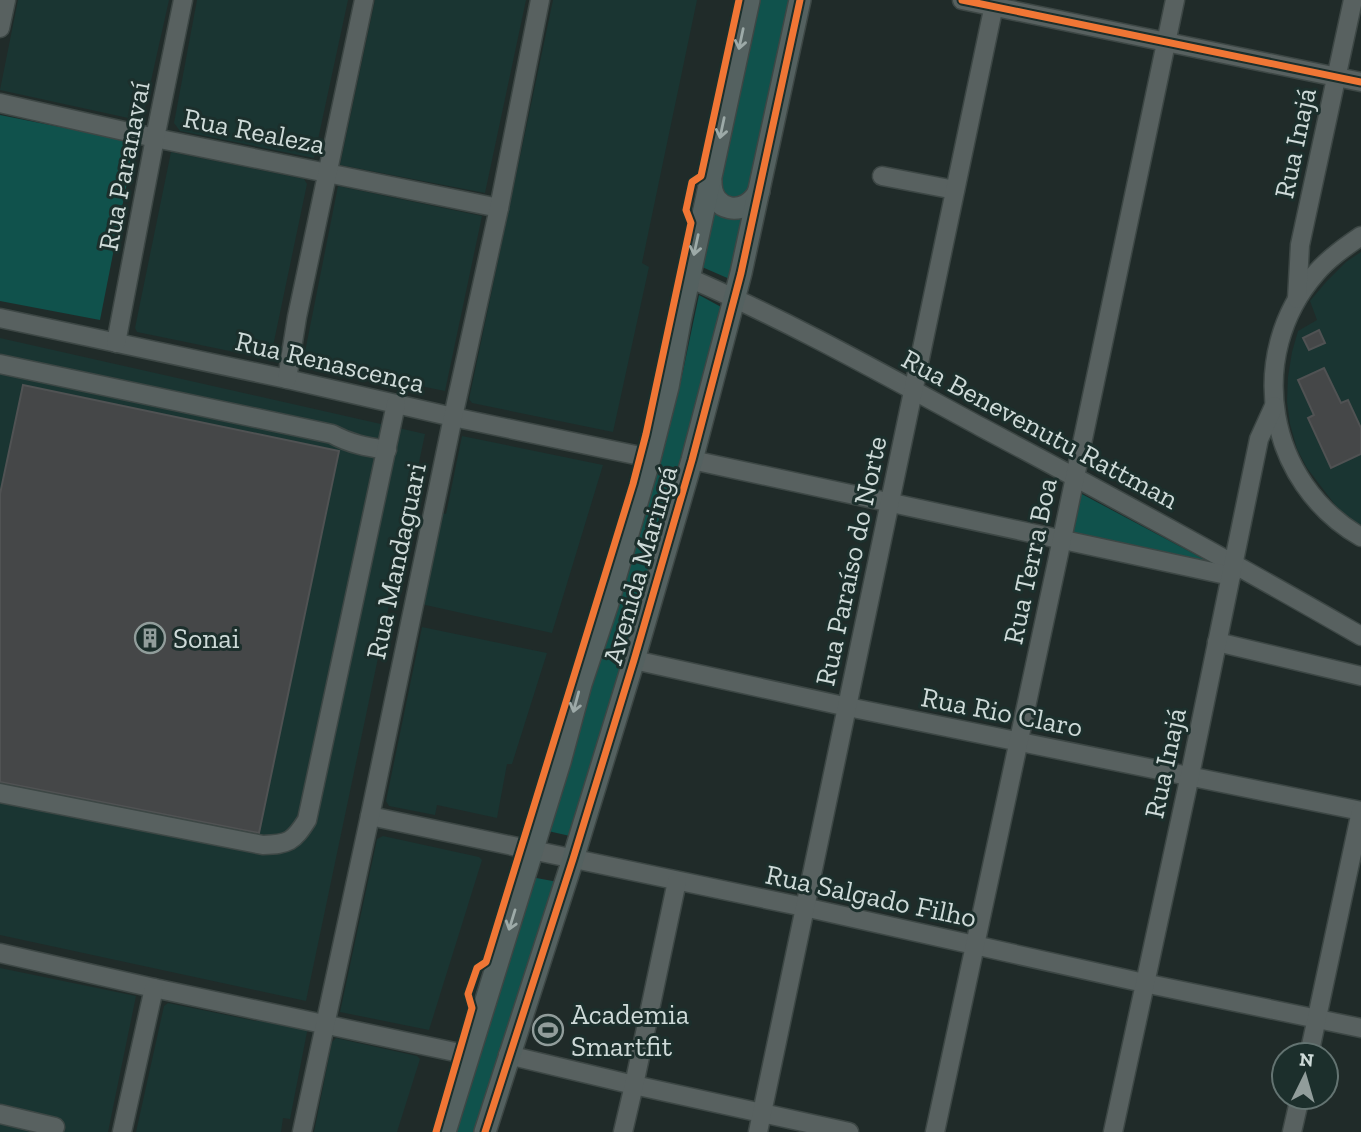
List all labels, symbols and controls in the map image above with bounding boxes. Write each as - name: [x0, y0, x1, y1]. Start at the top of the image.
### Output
- one-way arrow: [734, 27, 747, 50]
- street label: Rua Paranavaí: [91, 78, 157, 254]
- street label: Rua Inajá: [1267, 84, 1323, 201]
- street label: Rua Realeza: [180, 101, 328, 161]
- one-way arrow: [714, 116, 728, 139]
- one-way arrow: [689, 233, 703, 256]
- street label: Rua Renascença: [232, 324, 428, 400]
- street label: Rua Benevenutu Rattman: [896, 342, 1184, 516]
- street label: Rua Paraíso do Norte: [808, 433, 894, 689]
- street label: Rua Mandaguari: [359, 460, 433, 662]
- street label: Avenida Maringá: [596, 461, 684, 668]
- street label: Rua Terra Boa: [996, 474, 1064, 647]
- building icon: Sonai: [133, 621, 167, 655]
- place label: Sonai: [173, 622, 240, 655]
- street label: Rua Rio Claro: [918, 680, 1086, 744]
- one-way arrow: [569, 691, 582, 713]
- street label: Rua Inajá: [1137, 704, 1193, 821]
- street label: Rua Salgado Filho: [763, 858, 979, 934]
- one-way arrow: [504, 908, 517, 930]
- place label: Academia Smartfit: [571, 998, 690, 1063]
- sports icon: Academia Smartfit: [531, 1013, 565, 1047]
- north arrow: [1270, 1041, 1340, 1111]
- text: N: [1298, 1047, 1315, 1072]

